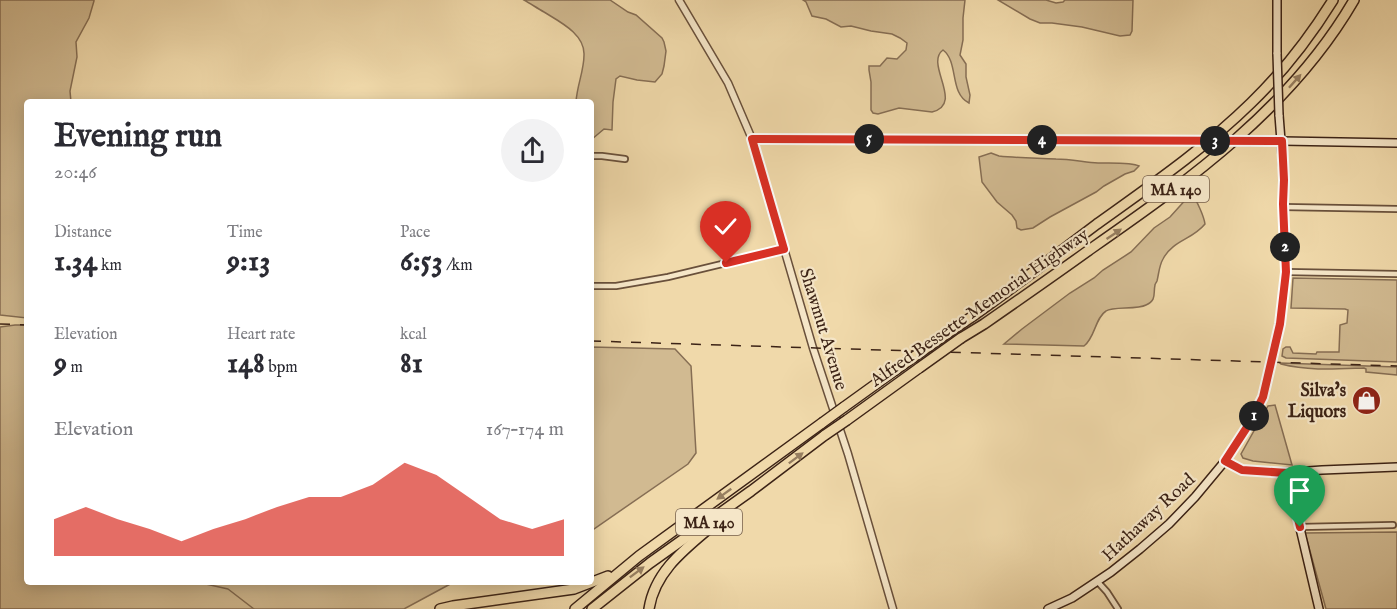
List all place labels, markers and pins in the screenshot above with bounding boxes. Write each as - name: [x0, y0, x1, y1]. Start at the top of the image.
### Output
- pin: 5: [854, 124, 884, 154]
- pin: 4: [1027, 125, 1057, 155]
- pin: 3: [1200, 126, 1230, 156]
- pin: [700, 201, 751, 263]
- pin: 2: [1270, 232, 1300, 262]
- place label: Silva's Liquors: [1288, 380, 1347, 424]
- shop icon: Silva's Liquors: [1351, 384, 1383, 416]
- pin: 1: [1239, 401, 1269, 431]
- pin: [1274, 465, 1325, 527]

